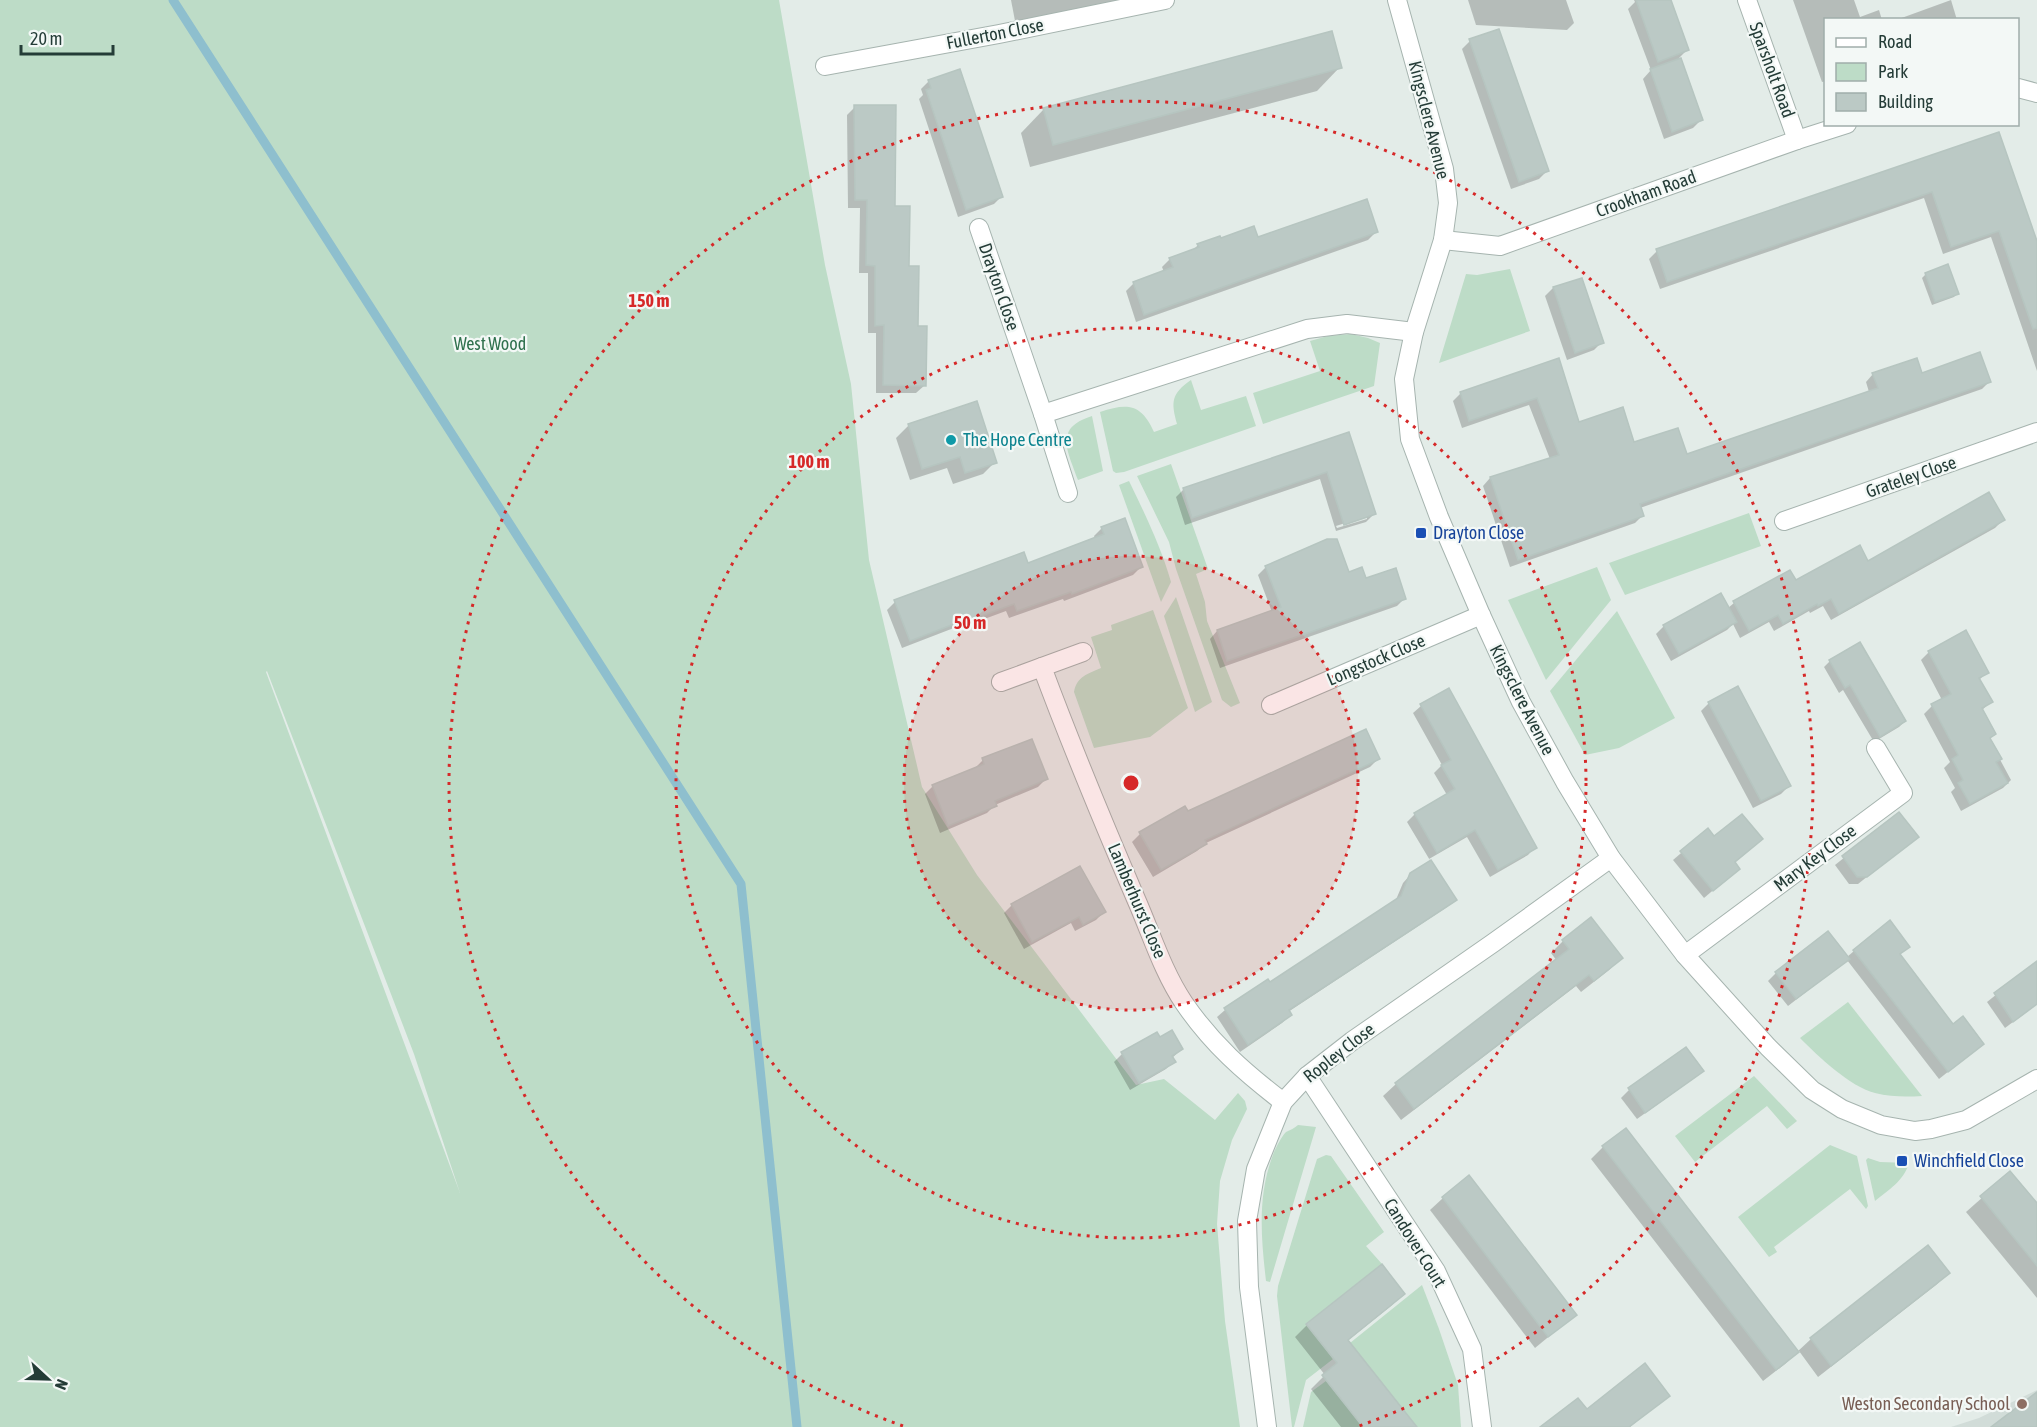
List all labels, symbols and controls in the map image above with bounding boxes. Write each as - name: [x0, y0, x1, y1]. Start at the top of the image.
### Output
- street label: Fullerton Close: [944, 14, 1045, 53]
- scale bar: [21, 18, 112, 56]
- legend: [1824, 18, 2019, 126]
- street label: Sparsholt Road: [1745, 19, 1799, 120]
- text: 20 m: [30, 28, 62, 49]
- text: Road: [1878, 31, 1912, 52]
- street label: Kingsclere Avenue: [1405, 59, 1454, 181]
- text: Park: [1878, 61, 1908, 82]
- text: Building: [1878, 91, 1933, 112]
- street label: Crookham Road: [1593, 166, 1699, 221]
- street label: Drayton Close: [975, 240, 1024, 333]
- text: 150 m: [629, 290, 669, 311]
- park label: West Wood: [454, 333, 526, 354]
- place label: The Hope Centre: [963, 429, 1072, 450]
- marker: The Hope Centre: [944, 433, 958, 447]
- text: 100 m: [789, 451, 829, 472]
- street label: Grateley Close: [1863, 451, 1959, 502]
- place label: Drayton Close: [1433, 522, 1524, 543]
- marker: Drayton Close: [1414, 526, 1428, 540]
- text: 50 m: [954, 612, 986, 633]
- street label: Longstock Close: [1324, 629, 1428, 690]
- street label: Kingsclere Avenue: [1486, 641, 1559, 758]
- centre of rings: [1121, 773, 1141, 793]
- street label: Mary Key Close: [1769, 820, 1860, 895]
- street label: Lamberhurst Close: [1104, 840, 1171, 961]
- street label: Ropley Close: [1299, 1018, 1378, 1087]
- place label: Winchfield Close: [1914, 1150, 2024, 1171]
- marker: Winchfield Close: [1895, 1154, 1909, 1168]
- street label: Candover Court: [1380, 1194, 1451, 1291]
- north arrow: [18, 1349, 78, 1409]
- text: N: [52, 1377, 72, 1392]
- place label: Weston Secondary School: [1842, 1393, 2010, 1414]
- marker: Weston Secondary School: [2015, 1397, 2029, 1411]

